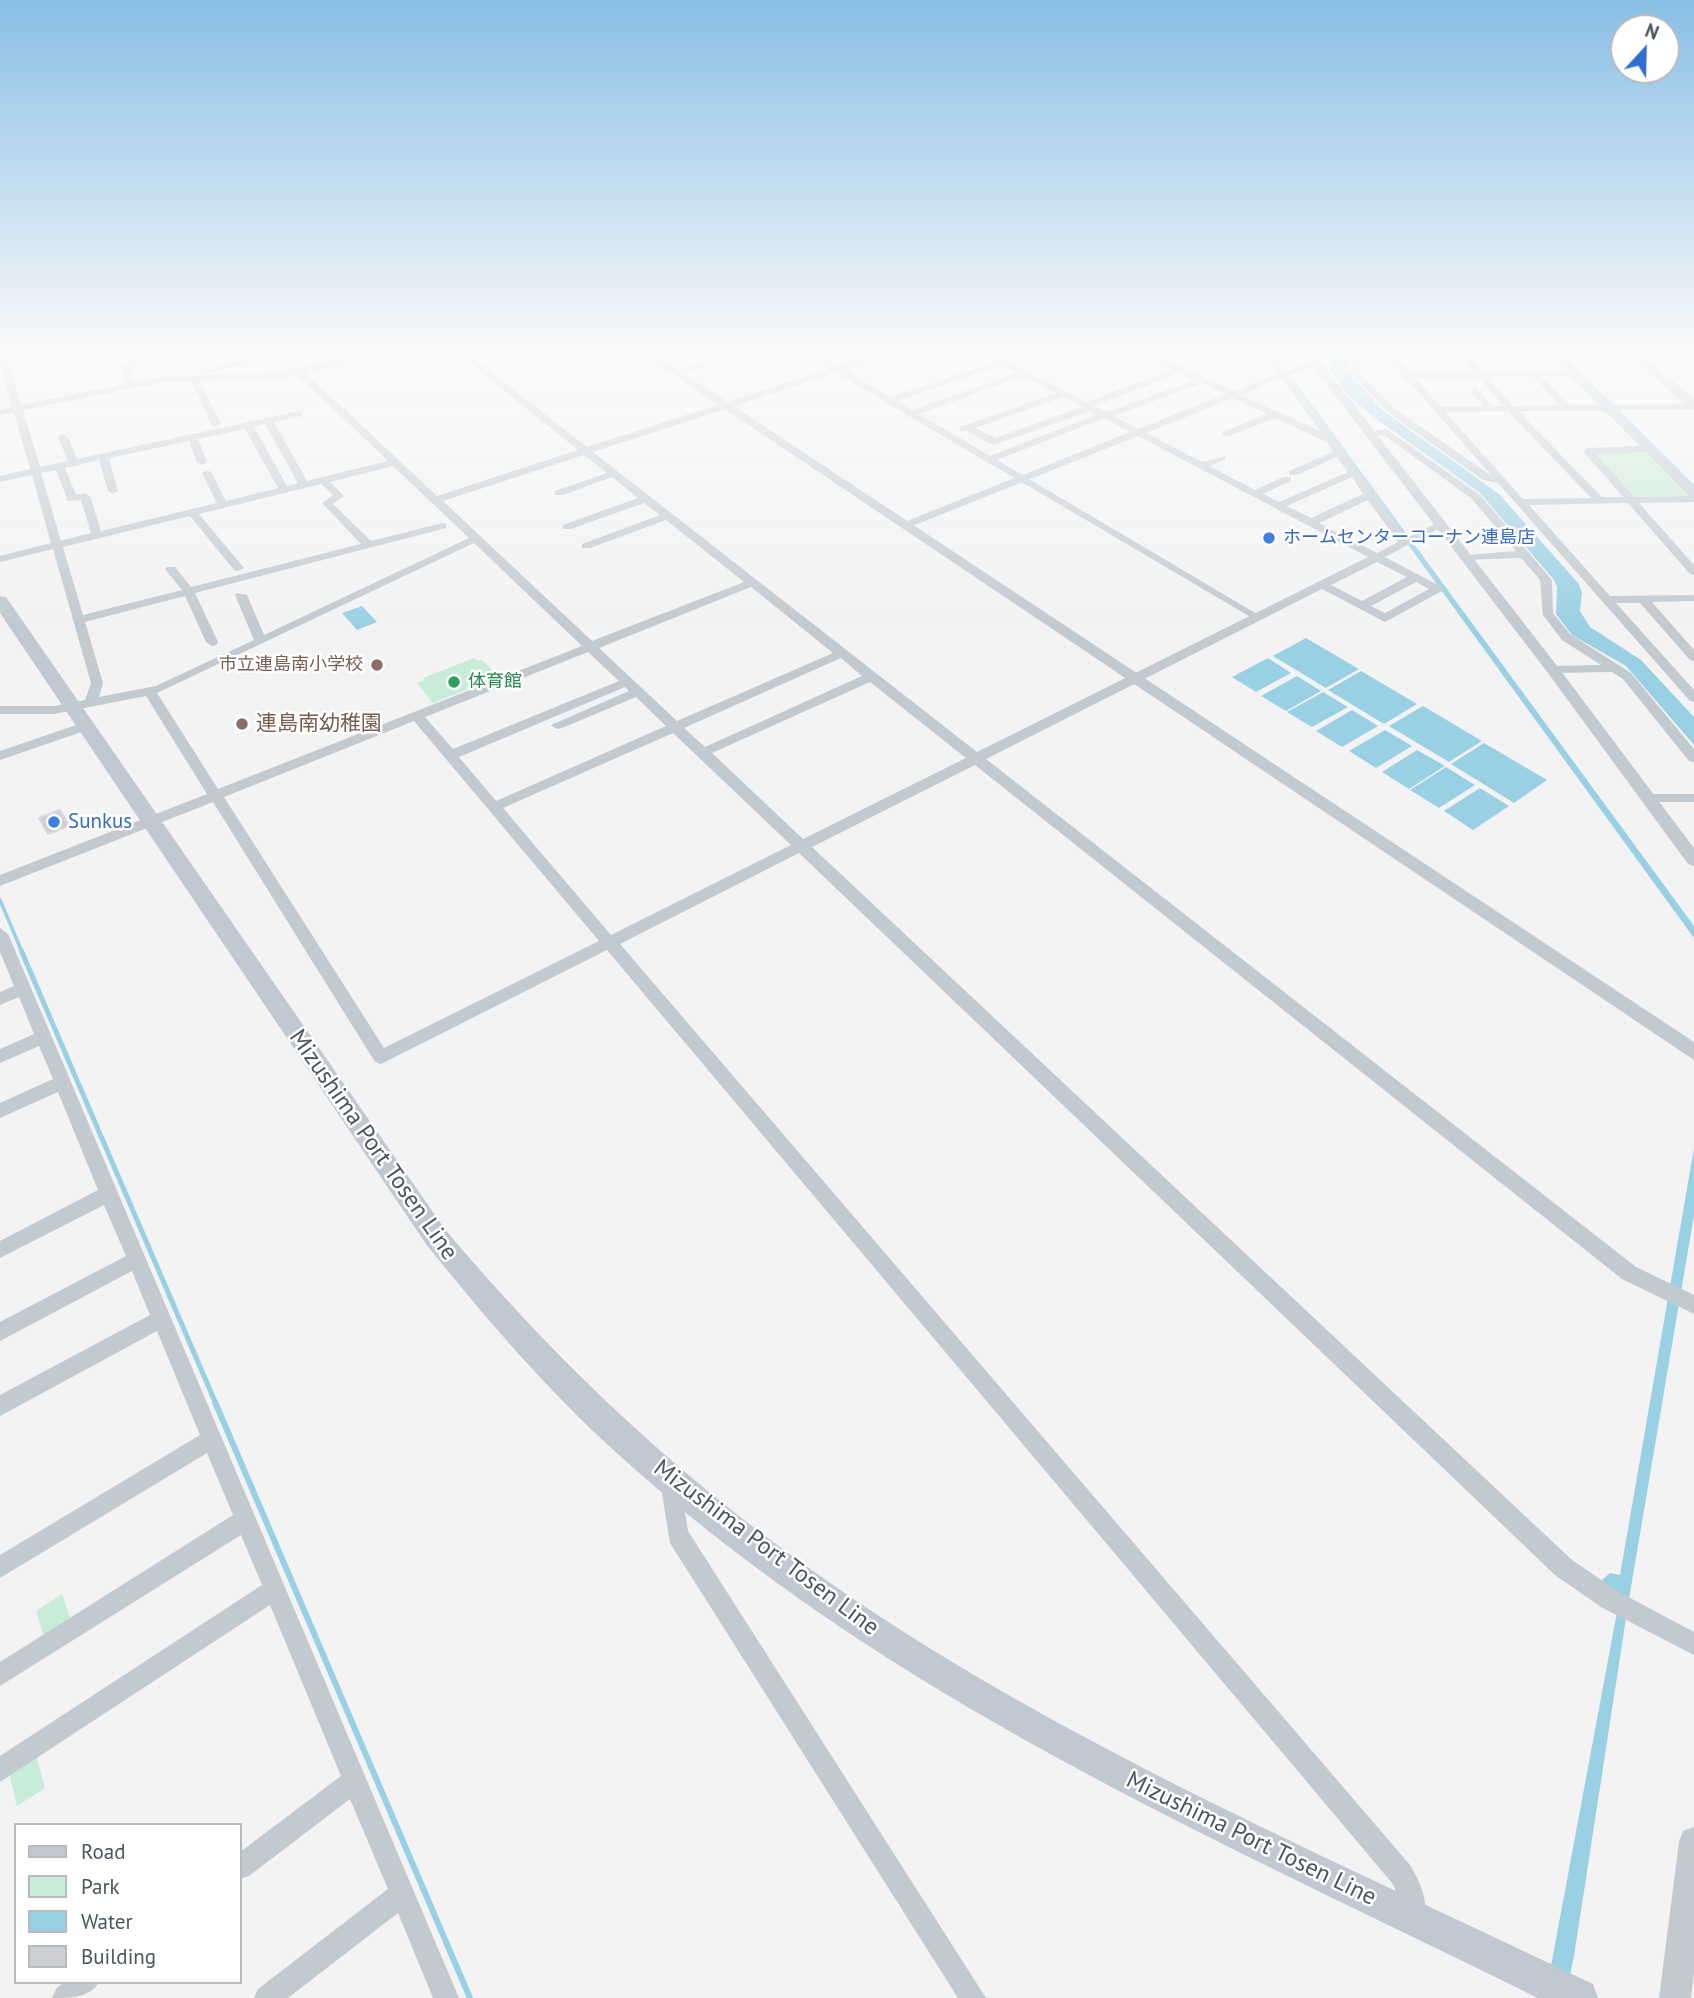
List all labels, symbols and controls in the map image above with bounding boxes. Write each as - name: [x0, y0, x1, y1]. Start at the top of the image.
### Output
- north arrow: [1610, 14, 1680, 84]
- text: N: [1642, 18, 1662, 45]
- place label: ホームセンターコーナン連島店: [1283, 527, 1535, 549]
- marker: ホームセンターコーナン連島店: [1261, 530, 1277, 546]
- place label: 市立連島南小学校: [219, 654, 363, 676]
- marker: 市立連島南小学校: [369, 657, 385, 673]
- place label: 体育館: [468, 671, 522, 693]
- marker: 体育館: [446, 674, 462, 690]
- place label: 連島南幼稚園: [256, 711, 382, 737]
- marker: 連島南幼稚園: [234, 716, 250, 732]
- place label: Sunkus: [68, 809, 132, 835]
- marker: Sunkus: [46, 814, 62, 830]
- street label: Mizushima Port Tosen Line: [282, 1024, 464, 1266]
- street label: Mizushima Port Tosen Line: [648, 1454, 884, 1642]
- street label: Mizushima Port Tosen Line: [1121, 1766, 1381, 1912]
- legend: [14, 1823, 242, 1984]
- text: Road: [81, 1838, 125, 1865]
- text: Park: [81, 1873, 120, 1900]
- text: Water: [81, 1908, 133, 1935]
- text: Building: [81, 1943, 156, 1970]

